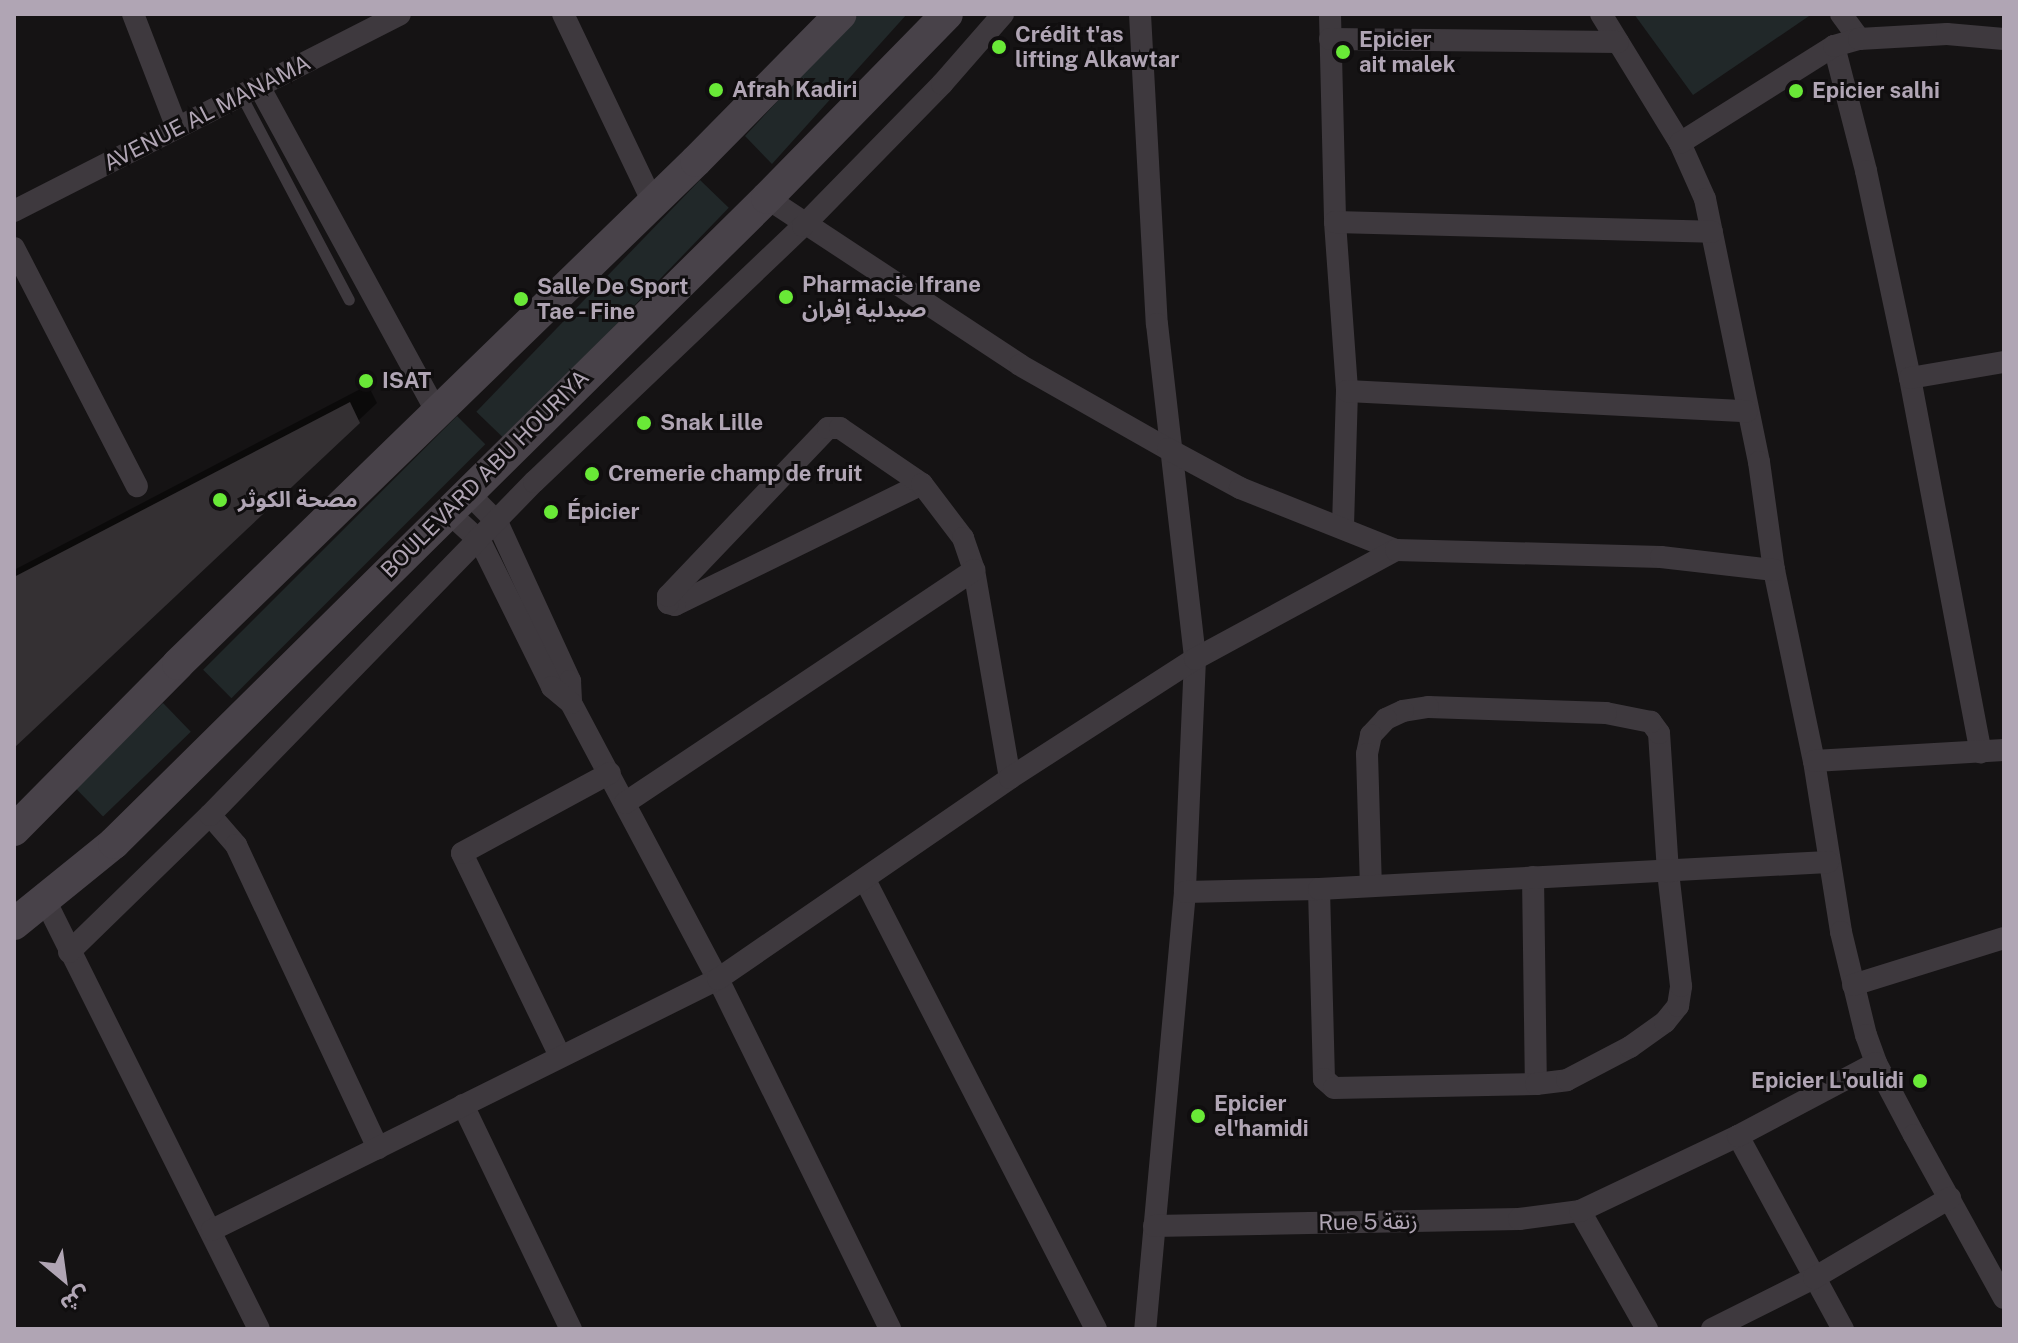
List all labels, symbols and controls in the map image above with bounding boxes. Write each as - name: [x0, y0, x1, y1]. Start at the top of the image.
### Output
- place label: Crédit t'as lifting Alkawtar: [1015, 21, 1179, 72]
- place label: Epicier ait malek: [1359, 26, 1456, 78]
- marker: Crédit t'as lifting Alkawtar: [990, 38, 1008, 56]
- marker: Epicier ait malek: [1334, 43, 1352, 61]
- street label: AVENUE AL MANAMA: [99, 49, 315, 177]
- place label: Afrah Kadiri: [732, 77, 857, 103]
- place label: Epicier salhi: [1812, 78, 1940, 104]
- marker: Afrah Kadiri: [707, 81, 725, 99]
- marker: Epicier salhi: [1787, 82, 1805, 100]
- place label: Pharmacie Ifrane صيدلية إفران: [802, 271, 981, 322]
- place label: Salle De Sport Tae - Fine: [537, 273, 689, 324]
- marker: Pharmacie Ifrane صيدلية إفران: [777, 288, 795, 306]
- marker: Salle De Sport Tae - Fine: [512, 290, 530, 308]
- street label: BOULEVARD ABU HOURIYA: [375, 364, 595, 584]
- place label: ISAT: [382, 368, 431, 394]
- marker: ISAT: [357, 372, 375, 390]
- place label: Snak Lille: [660, 410, 763, 436]
- marker: Snak Lille: [635, 414, 653, 432]
- place label: Cremerie champ de fruit: [608, 461, 863, 487]
- marker: Cremerie champ de fruit: [583, 465, 601, 483]
- place label: مصحة الكوثر: [238, 487, 358, 513]
- marker: مصحة الكوثر: [209, 489, 231, 511]
- place label: Épicier: [567, 499, 640, 525]
- marker: Épicier: [542, 503, 560, 521]
- place label: Epicier L'oulidi: [1751, 1068, 1904, 1094]
- marker: Epicier L'oulidi: [1911, 1072, 1929, 1090]
- place label: Epicier el'hamidi: [1214, 1090, 1309, 1142]
- marker: Epicier el'hamidi: [1189, 1107, 1207, 1125]
- street label: Rue 5 زنقة: [1318, 1208, 1418, 1236]
- north arrow: [24, 1239, 104, 1319]
- text: ش: [56, 1281, 95, 1319]

